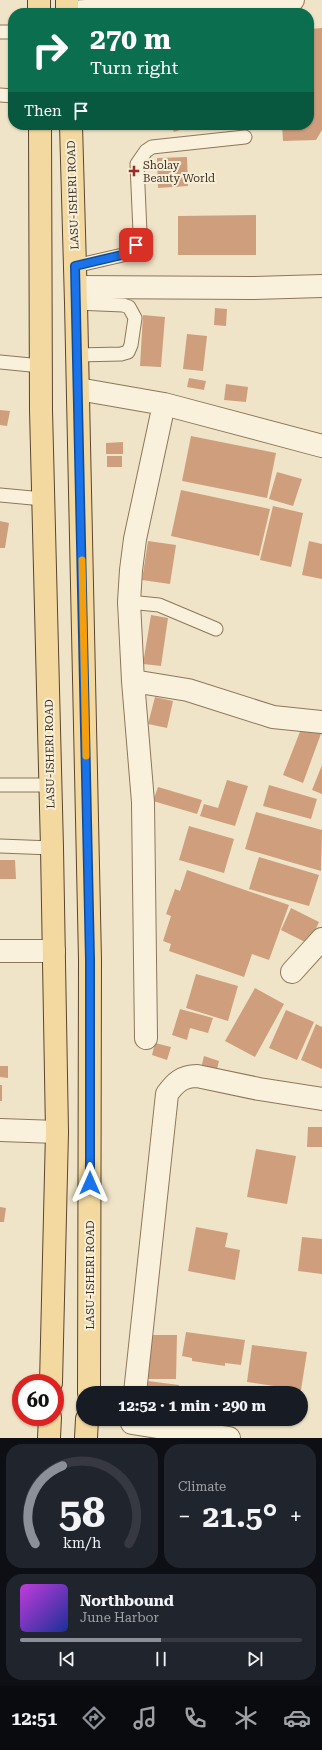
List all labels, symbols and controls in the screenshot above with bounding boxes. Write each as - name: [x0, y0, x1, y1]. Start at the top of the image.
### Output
- text: 270 m: [90, 23, 171, 56]
- icon: right: [24, 24, 76, 76]
- text: Turn right: [90, 57, 178, 78]
- icon: arrive: [70, 100, 92, 122]
- text: Then: [24, 102, 62, 120]
- street label: LASU-ISHERI ROAD: [65, 140, 81, 250]
- place label: Sholay Beauty World: [143, 159, 215, 185]
- marker: Sholay Beauty World: [128, 165, 140, 177]
- pin: [119, 228, 153, 262]
- icon: arrive: [125, 234, 147, 256]
- street label: LASU-ISHERI ROAD: [43, 699, 57, 809]
- position arrow: [69, 1162, 111, 1204]
- street label: LASU-ISHERI ROAD: [84, 1220, 97, 1330]
- speed limit sign: 60: [12, 1374, 64, 1426]
- text: 12:52 · 1 min · 290 m: [118, 1397, 266, 1415]
- text: Climate: [178, 1479, 226, 1494]
- text: 58: [59, 1488, 105, 1537]
- text: 21.5°: [203, 1499, 277, 1534]
- text: −: [178, 1504, 190, 1529]
- text: +: [290, 1504, 302, 1529]
- text: km/h: [63, 1535, 101, 1551]
- text: Northbound: [80, 1592, 174, 1610]
- text: June Harbor: [80, 1610, 159, 1625]
- icon: previous: [56, 1648, 78, 1670]
- icon: pause: [150, 1648, 172, 1670]
- icon: next: [244, 1648, 266, 1670]
- icon: directions: [80, 1704, 108, 1732]
- icon: music: [131, 1704, 159, 1732]
- icon: phone: [181, 1704, 209, 1732]
- icon: climate: [232, 1704, 260, 1732]
- icon: car: [283, 1704, 311, 1732]
- text: 12:51: [11, 1708, 57, 1729]

